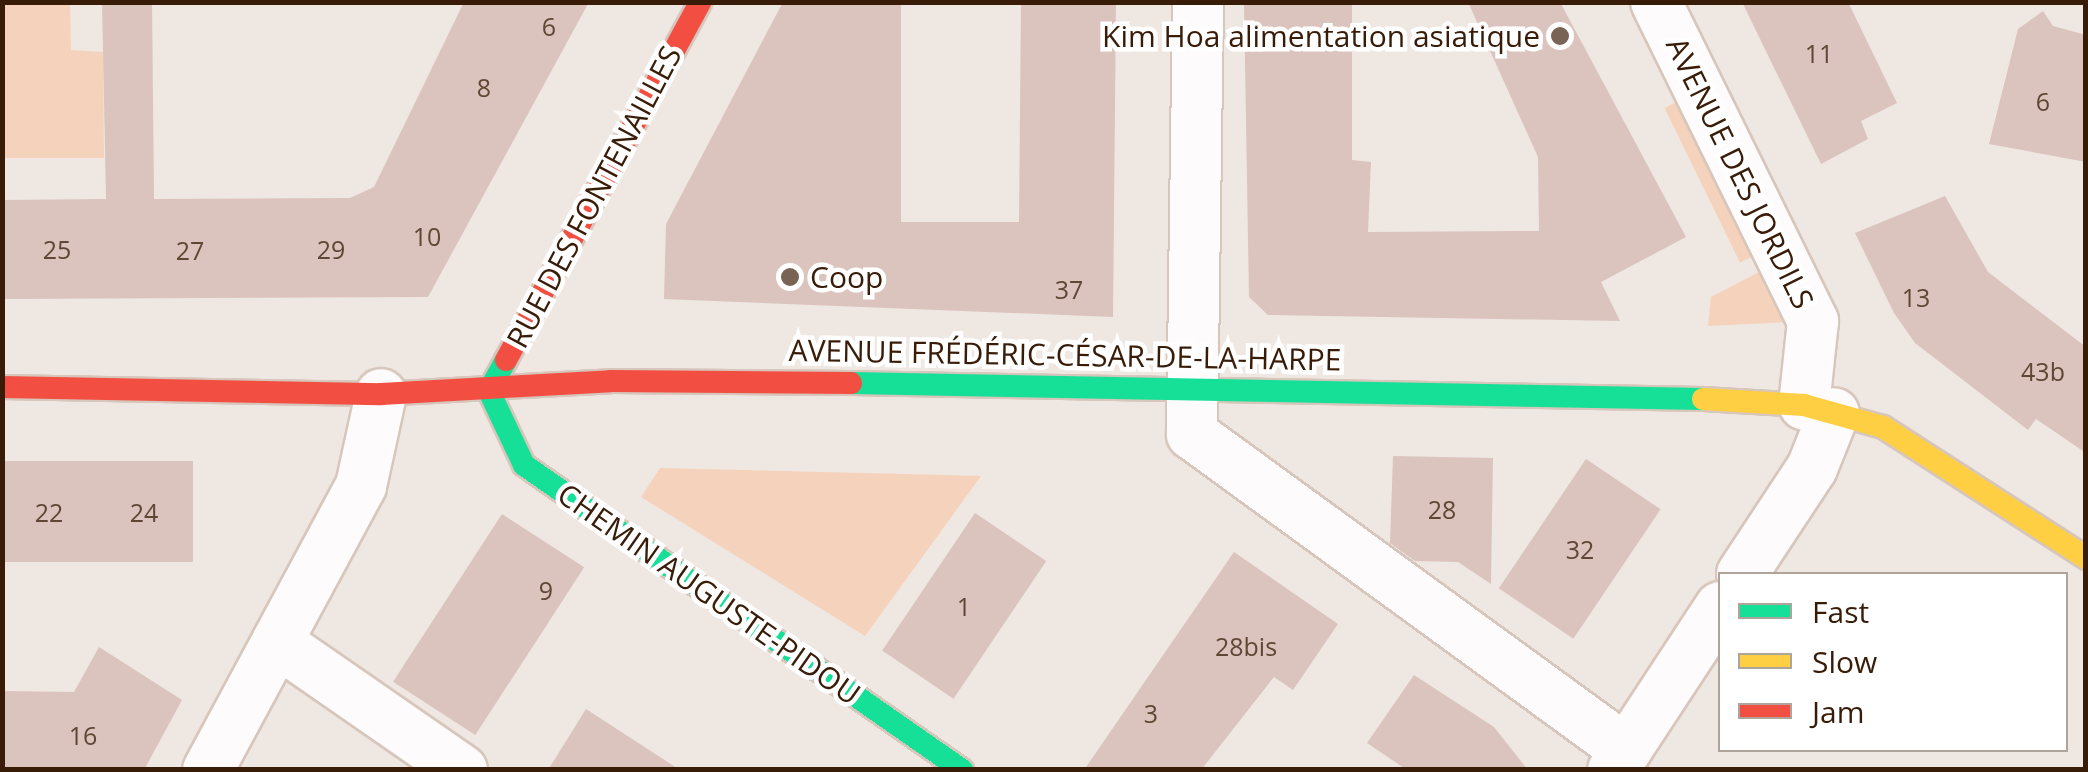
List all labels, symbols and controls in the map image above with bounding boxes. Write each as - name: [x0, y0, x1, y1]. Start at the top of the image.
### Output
- house number: 6: [542, 11, 556, 41]
- place label: Kim Hoa alimentation asiatique: [1102, 18, 1540, 54]
- marker: Kim Hoa alimentation asiatique: [1549, 25, 1571, 47]
- street label: AVENUE DES JORDILS: [1659, 32, 1821, 314]
- house number: 11: [1805, 38, 1833, 68]
- street label: RUE DES FONTENAILLES: [499, 40, 689, 354]
- house number: 8: [477, 72, 491, 102]
- house number: 6: [2036, 86, 2050, 116]
- house number: 10: [413, 221, 441, 251]
- house number: 25: [43, 234, 71, 264]
- house number: 29: [317, 234, 345, 264]
- house number: 27: [176, 235, 204, 265]
- place label: Coop: [810, 259, 883, 295]
- marker: Coop: [779, 266, 801, 288]
- house number: 37: [1055, 274, 1083, 304]
- house number: 13: [1902, 282, 1930, 312]
- street label: AVENUE FRÉDÉRIC-CÉSAR-DE-LA-HARPE: [788, 332, 1342, 378]
- house number: 43b: [2021, 356, 2065, 386]
- street label: CHEMIN AUGUSTE-PIDOU: [551, 476, 867, 712]
- house number: 28: [1428, 494, 1456, 524]
- house number: 22: [35, 497, 63, 527]
- house number: 24: [130, 497, 158, 527]
- house number: 32: [1566, 534, 1594, 564]
- legend: [1718, 572, 2068, 752]
- house number: 9: [539, 575, 553, 605]
- house number: 1: [957, 591, 971, 621]
- text: Fast: [1812, 591, 1869, 632]
- house number: 28bis: [1215, 631, 1277, 661]
- text: Slow: [1812, 641, 1877, 682]
- text: Jam: [1812, 691, 1865, 732]
- house number: 3: [1144, 698, 1158, 728]
- house number: 16: [69, 720, 97, 750]

